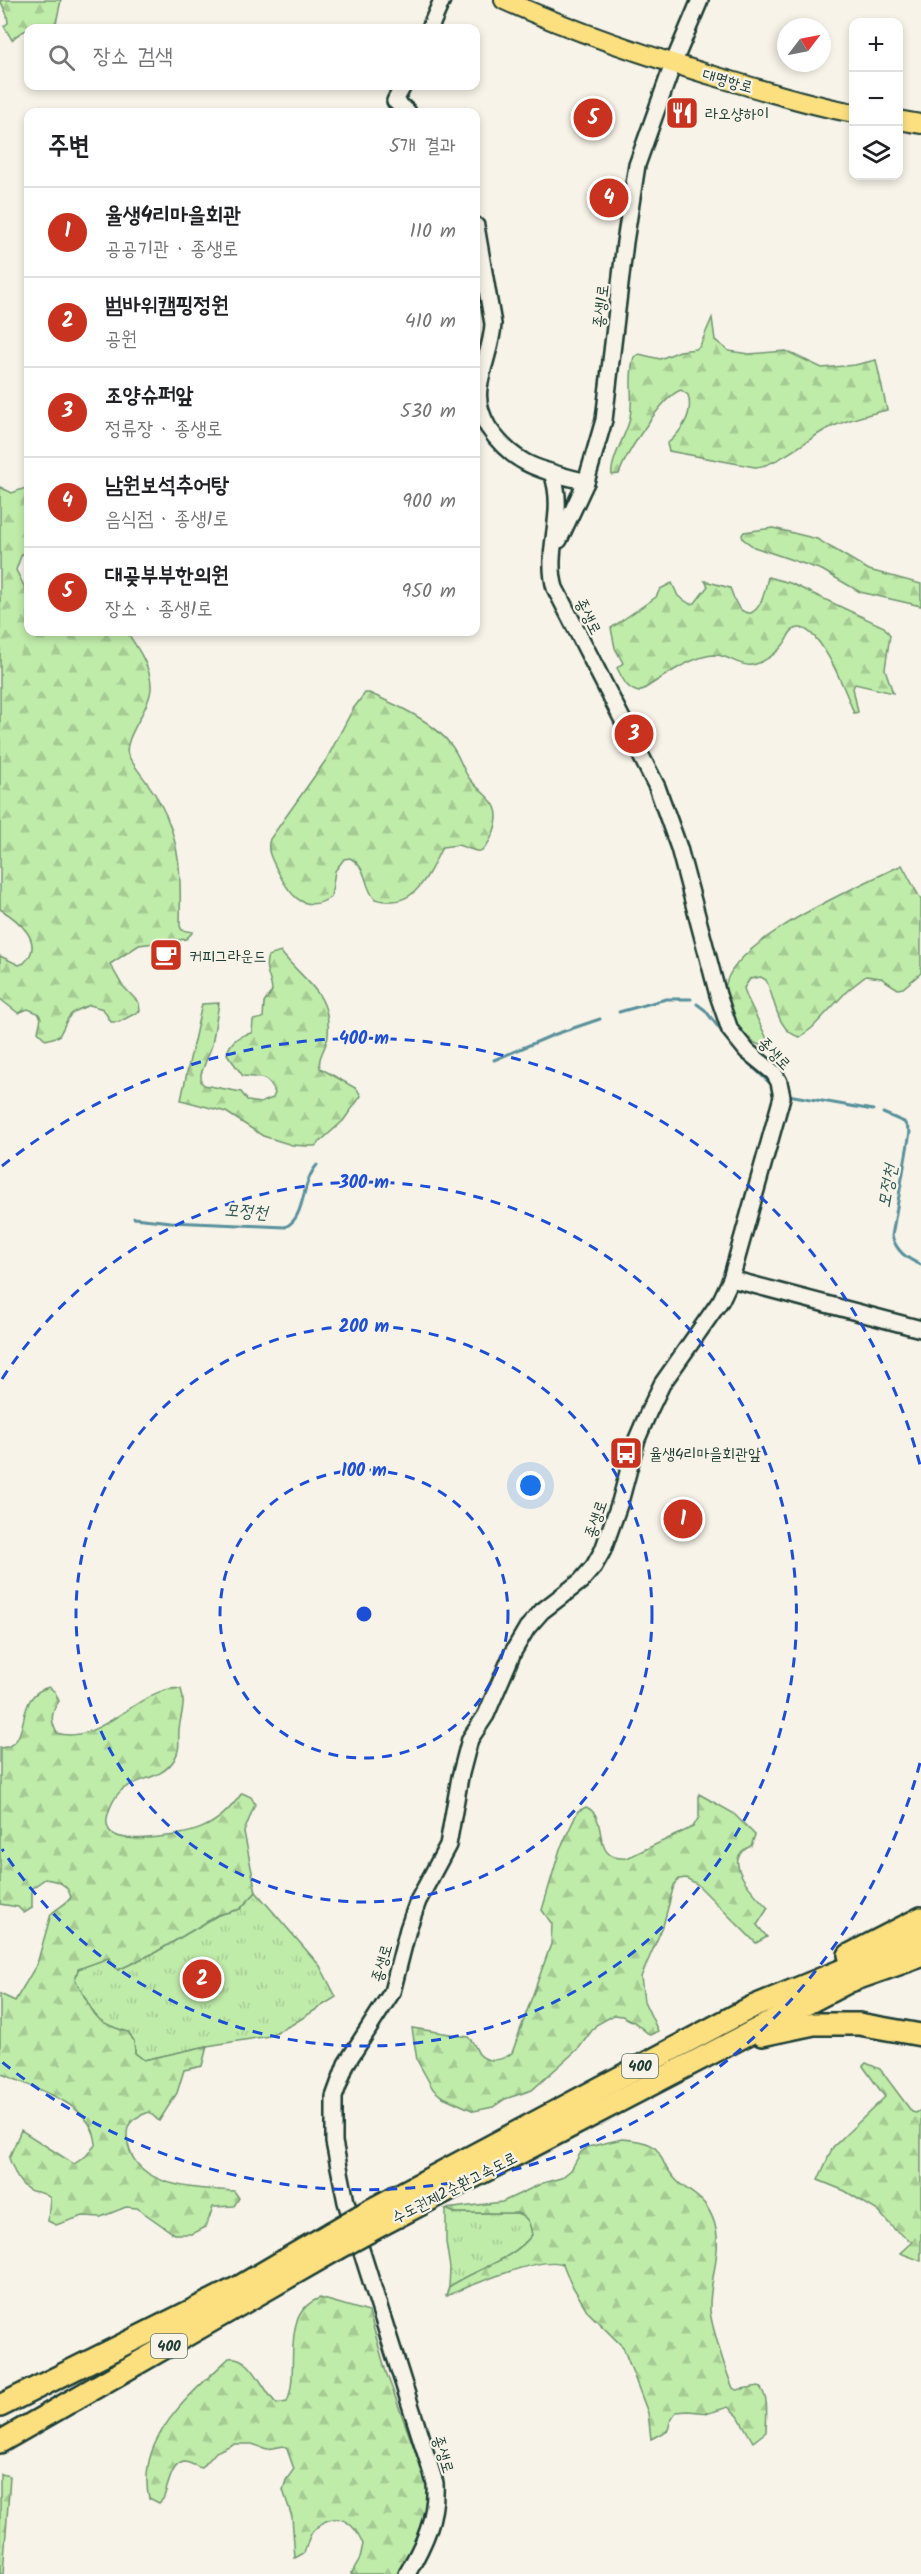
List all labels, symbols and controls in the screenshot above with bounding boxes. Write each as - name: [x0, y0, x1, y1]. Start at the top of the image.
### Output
- north arrow: [777, 18, 831, 72]
- map controls: [849, 18, 903, 180]
- button: +: [849, 18, 903, 72]
- search box: [24, 24, 480, 90]
- text: 장소 검색: [93, 40, 173, 75]
- icon: search: [45, 41, 78, 74]
- street label: 대명항로: [699, 62, 756, 101]
- button: −: [849, 72, 903, 126]
- restaurant icon: 라오샹하이: [664, 95, 700, 131]
- pin: 5: [574, 96, 612, 140]
- place label: 라오샹하이: [705, 102, 769, 127]
- text: 주변: [48, 126, 90, 168]
- button: layers: [849, 126, 903, 180]
- text: 5개 결과: [389, 131, 456, 163]
- pin: 4: [590, 176, 628, 220]
- text: 율생4리마을회관: [105, 199, 241, 234]
- text: 1: [64, 216, 71, 248]
- text: 110 m: [410, 216, 456, 248]
- text: 공공기관 · 종생로: [105, 234, 238, 266]
- street label: 종생1로: [587, 283, 616, 329]
- text: 범바위캠핑정원: [105, 289, 229, 324]
- text: 2: [62, 306, 73, 338]
- text: 410 m: [405, 306, 456, 338]
- text: 공원: [105, 324, 137, 356]
- text: 조양슈퍼앞: [105, 379, 194, 414]
- text: 3: [62, 396, 73, 428]
- text: 530 m: [400, 396, 456, 428]
- text: 정류장 · 종생로: [105, 414, 222, 446]
- text: 남원보석추어탕: [105, 469, 229, 504]
- text: 4: [62, 486, 73, 518]
- text: 900 m: [402, 486, 456, 518]
- text: 음식점 · 종생1로: [105, 504, 229, 536]
- text: 대곶부부한의원: [105, 559, 229, 594]
- text: 5: [62, 576, 73, 608]
- text: 950 m: [402, 576, 456, 608]
- text: 장소 · 종생1로: [105, 594, 213, 626]
- street label: 종생로: [568, 594, 608, 640]
- pin: 3: [614, 712, 654, 756]
- cafe icon: 커피그라운드: [148, 937, 184, 973]
- place label: 커피그라운드: [189, 944, 266, 969]
- text: 400 m: [339, 1025, 389, 1054]
- street label: 종생로: [752, 1031, 796, 1077]
- water label: 모정천: [870, 1161, 907, 1210]
- text: 300 m: [338, 1169, 389, 1198]
- water label: 모정천: [223, 1197, 270, 1229]
- text: 200 m: [339, 1313, 390, 1342]
- bus stop icon: 율생4리마을회관앞: [608, 1435, 644, 1471]
- place label: 율생4리마을회관앞: [649, 1442, 761, 1467]
- text: 100 m: [341, 1457, 387, 1486]
- your location: [516, 1471, 545, 1500]
- pin: 1: [664, 1496, 702, 1541]
- street label: 종생로: [578, 1497, 615, 1542]
- centre of rings: [354, 1604, 374, 1624]
- street label: 종생로: [365, 1941, 400, 1985]
- pin: 2: [182, 1956, 222, 2002]
- road number: 400: [622, 2054, 658, 2078]
- street label: 수도권제2순환고속도로: [388, 2146, 522, 2231]
- road number: 400: [151, 2334, 187, 2358]
- street label: 종생로: [425, 2432, 460, 2477]

